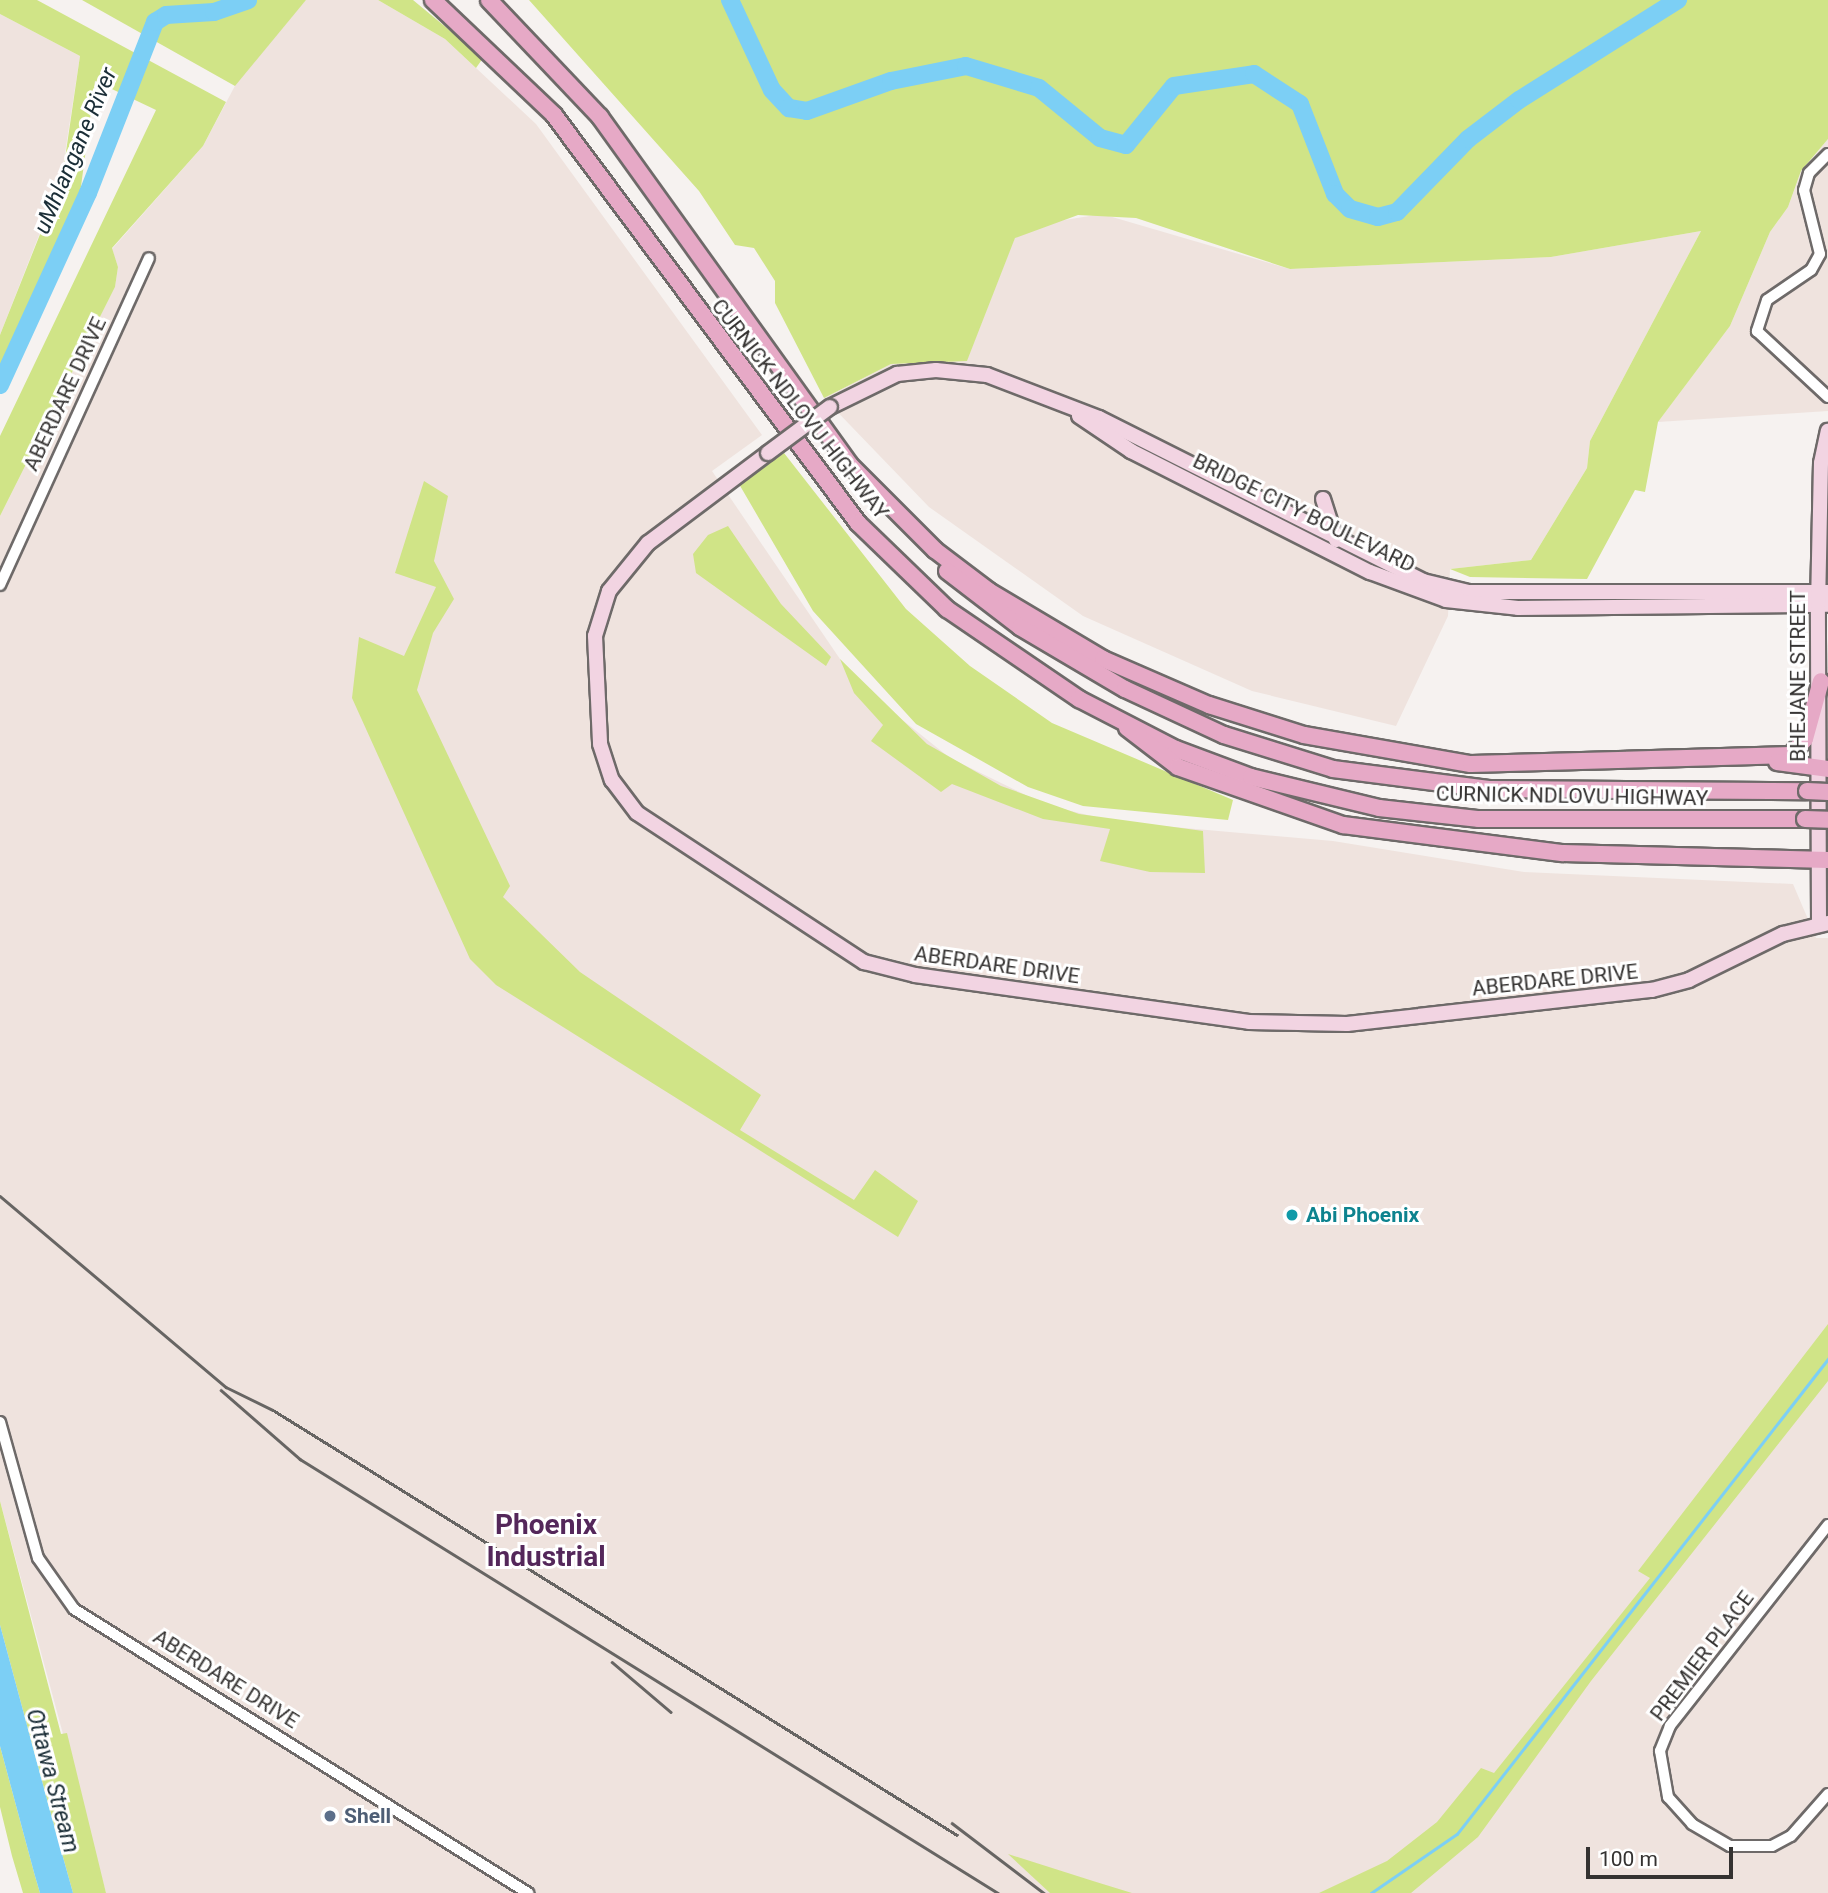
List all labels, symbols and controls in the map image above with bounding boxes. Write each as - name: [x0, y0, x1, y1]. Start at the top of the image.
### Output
- water label: uMhlangane River: [29, 64, 123, 238]
- street label: CURNICK NDLOVU HIGHWAY: [706, 294, 894, 524]
- street label: ABERDARE DRIVE: [18, 313, 112, 475]
- street label: BRIDGE CITY BOULEVARD: [1189, 448, 1419, 578]
- street label: BHEJANE STREET: [1785, 590, 1811, 762]
- street label: CURNICK NDLOVU HIGHWAY: [1436, 781, 1708, 811]
- street label: ABERDARE DRIVE: [913, 941, 1081, 989]
- street label: ABERDARE DRIVE: [1471, 959, 1639, 1001]
- place label: Abi Phoenix: [1306, 1202, 1419, 1228]
- marker: Abi Phoenix: [1284, 1207, 1300, 1223]
- district label: Phoenix Industrial: [486, 1508, 606, 1574]
- street label: PREMIER PLACE: [1645, 1586, 1759, 1726]
- street label: ABERDARE DRIVE: [149, 1624, 303, 1734]
- water label: Ottawa Stream: [20, 1706, 84, 1856]
- place label: Shell: [344, 1803, 391, 1829]
- marker: Shell: [322, 1808, 338, 1824]
- scale bar: [1590, 1834, 1737, 1878]
- text: 100 m: [1599, 1847, 1658, 1871]

